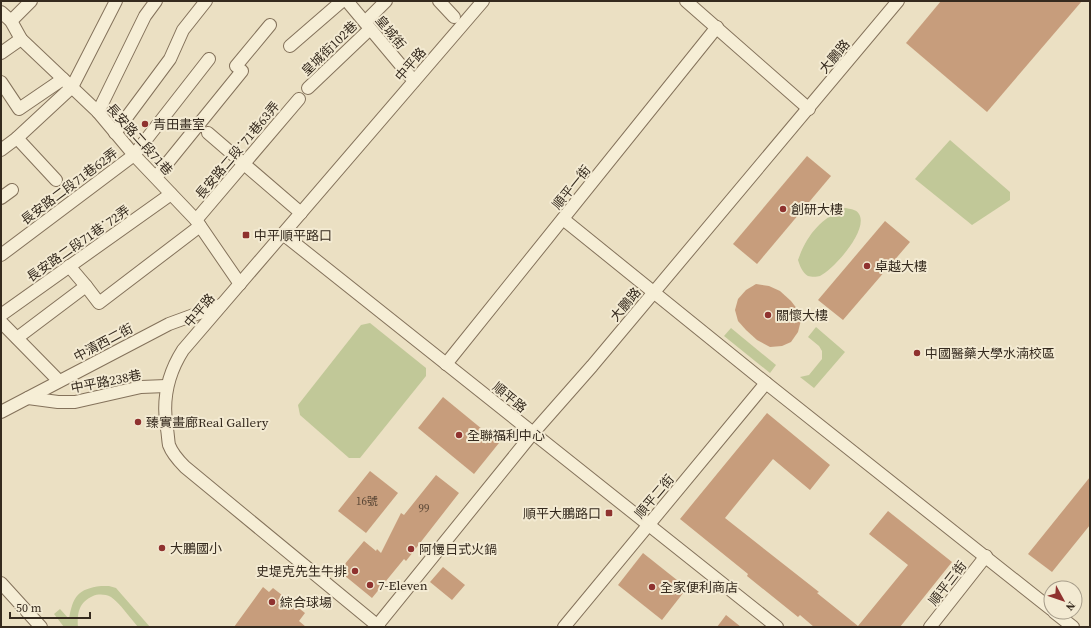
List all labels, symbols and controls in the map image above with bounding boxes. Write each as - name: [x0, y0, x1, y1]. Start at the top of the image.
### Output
- street label: 皇城街: [372, 12, 410, 53]
- street label: 皇城街102巷: [298, 17, 361, 79]
- street label: 大鵬路: [815, 36, 853, 77]
- street label: 中平路: [391, 44, 430, 85]
- street label: 長安路二段˙71巷63弄: [192, 98, 283, 203]
- street label: 長安路二段71巷: [103, 100, 176, 179]
- place label: 青田畫室: [153, 116, 205, 133]
- marker: 青田畫室: [140, 119, 150, 129]
- street label: 長安路二段71巷62弄: [17, 144, 121, 228]
- street label: 順平一街: [548, 162, 594, 213]
- street label: 長安路二段71巷˙72弄: [23, 201, 133, 285]
- place label: 創研大樓: [791, 201, 843, 218]
- marker: 創研大樓: [778, 204, 788, 214]
- place label: 中平順平路口: [254, 227, 332, 244]
- marker: 中平順平路口: [241, 230, 251, 240]
- place label: 卓越大樓: [875, 258, 927, 275]
- marker: 卓越大樓: [862, 261, 872, 271]
- street label: 大鵬路: [606, 284, 644, 325]
- street label: 中平路: [180, 290, 218, 331]
- place label: 關懷大樓: [776, 307, 828, 324]
- marker: 關懷大樓: [763, 310, 773, 320]
- street label: 中清西二街: [71, 320, 136, 365]
- place label: 中國醫藥大學水湳校區: [925, 345, 1055, 362]
- marker: 中國醫藥大學水湳校區: [912, 348, 922, 358]
- street label: 中平路238巷: [69, 366, 143, 397]
- street label: 順平路: [489, 379, 530, 416]
- place label: 臻實畫廊Real Gallery: [146, 414, 269, 431]
- marker: 臻實畫廊Real Gallery: [133, 417, 143, 427]
- place label: 全聯福利中心: [467, 427, 545, 444]
- marker: 全聯福利中心: [454, 430, 464, 440]
- street label: 順平二街: [631, 471, 678, 522]
- house number: 16號: [356, 494, 378, 509]
- house number: 99: [419, 501, 430, 516]
- place label: 順平大鵬路口: [523, 505, 601, 522]
- marker: 順平大鵬路口: [604, 508, 614, 518]
- place label: 大鵬國小: [170, 540, 222, 557]
- place label: 阿慢日式火鍋: [419, 541, 497, 558]
- marker: 大鵬國小: [157, 543, 167, 553]
- marker: 阿慢日式火鍋: [406, 544, 416, 554]
- street label: 順平三街: [925, 558, 970, 609]
- place label: 史堤克先生牛排: [256, 563, 347, 580]
- marker: 史堤克先生牛排: [350, 566, 360, 576]
- place label: 7-Eleven: [378, 577, 428, 594]
- place label: 全家便利商店: [660, 579, 738, 596]
- marker: 7-Eleven: [365, 580, 375, 590]
- north arrow: [1043, 580, 1083, 620]
- marker: 全家便利商店: [647, 582, 657, 592]
- scale bar: [10, 594, 90, 620]
- place label: 綜合球場: [280, 594, 332, 611]
- marker: 綜合球場: [267, 597, 277, 607]
- text: N: [1062, 598, 1079, 614]
- text: 50 m: [16, 600, 42, 616]

